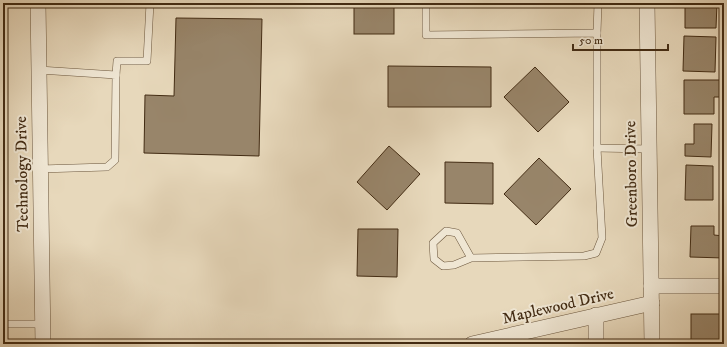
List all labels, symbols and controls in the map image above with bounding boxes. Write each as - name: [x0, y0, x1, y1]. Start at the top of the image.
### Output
- scale bar: [573, 26, 668, 52]
- text: 50 m: [579, 33, 603, 48]
- street label: Technology Drive: [11, 116, 33, 232]
- street label: Greenboro Drive: [620, 120, 642, 228]
- street label: Maplewood Drive: [500, 283, 616, 329]

